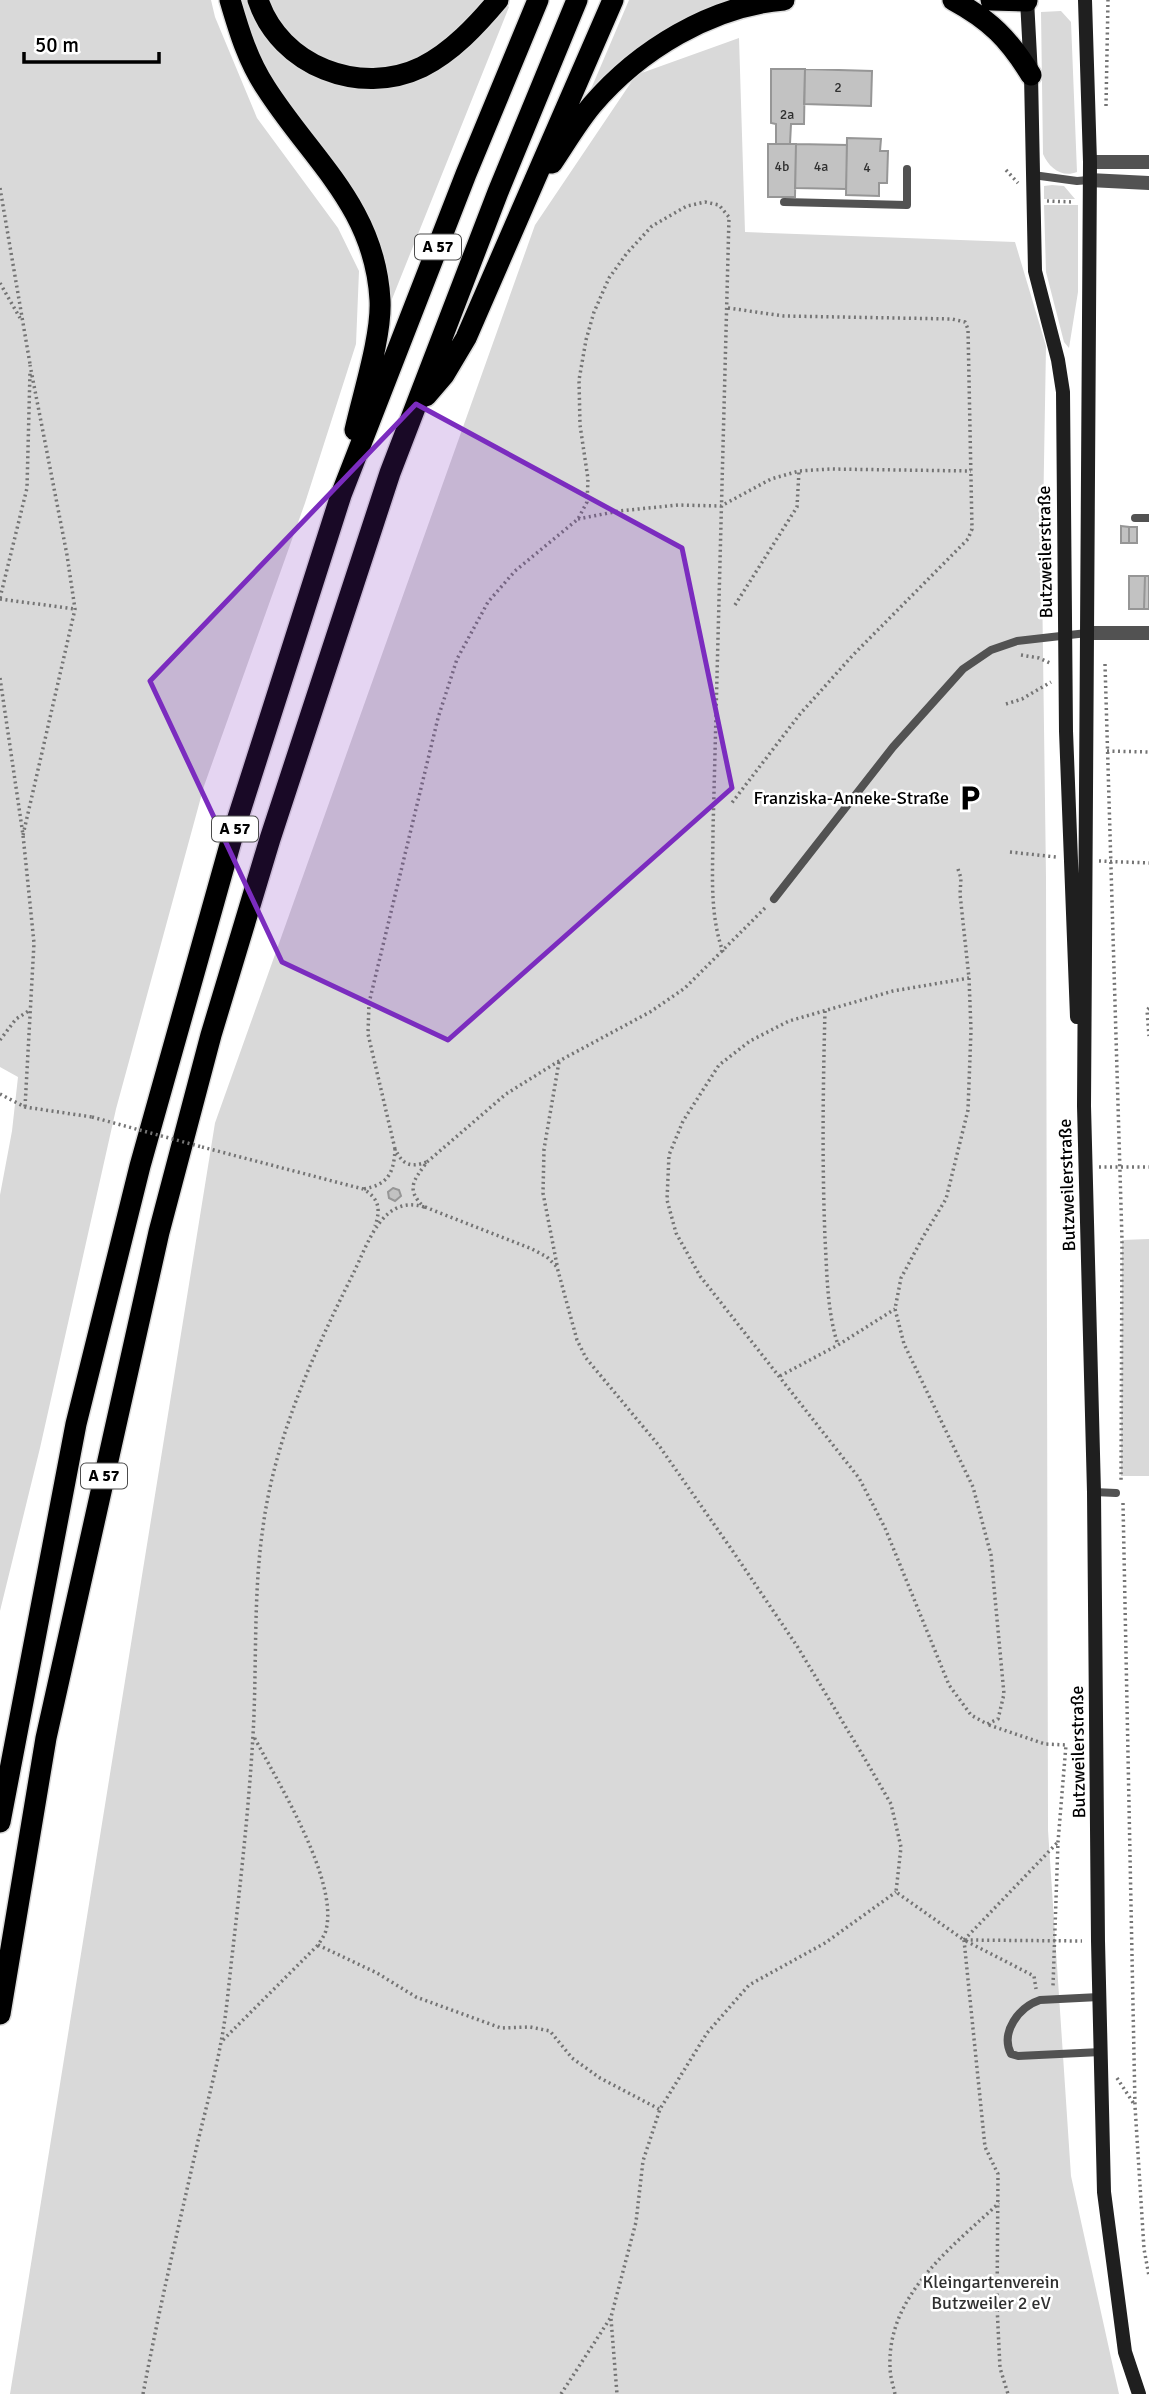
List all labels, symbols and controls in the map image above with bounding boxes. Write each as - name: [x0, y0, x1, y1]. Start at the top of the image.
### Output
- scale bar: [24, 21, 159, 65]
- text: 50 m: [35, 32, 79, 58]
- house number: 2: [834, 79, 842, 96]
- house number: 2a: [780, 106, 794, 123]
- house number: 4b: [775, 158, 789, 175]
- house number: 4a: [814, 158, 828, 175]
- house number: 4: [863, 159, 871, 176]
- road number: A 57: [415, 234, 461, 260]
- street label: Butzweilerstraße: [1033, 485, 1057, 619]
- parking icon: Franziska-Anneke-Straße: [955, 783, 985, 813]
- place label: Franziska-Anneke-Straße: [753, 787, 949, 809]
- road number: A 57: [212, 816, 258, 842]
- street label: Butzweilerstraße: [1054, 1118, 1080, 1252]
- road number: A 57: [81, 1464, 127, 1488]
- street label: Butzweilerstraße: [1066, 1685, 1090, 1819]
- park label: Kleingartenverein Butzweiler 2 eV: [923, 2271, 1059, 2314]

